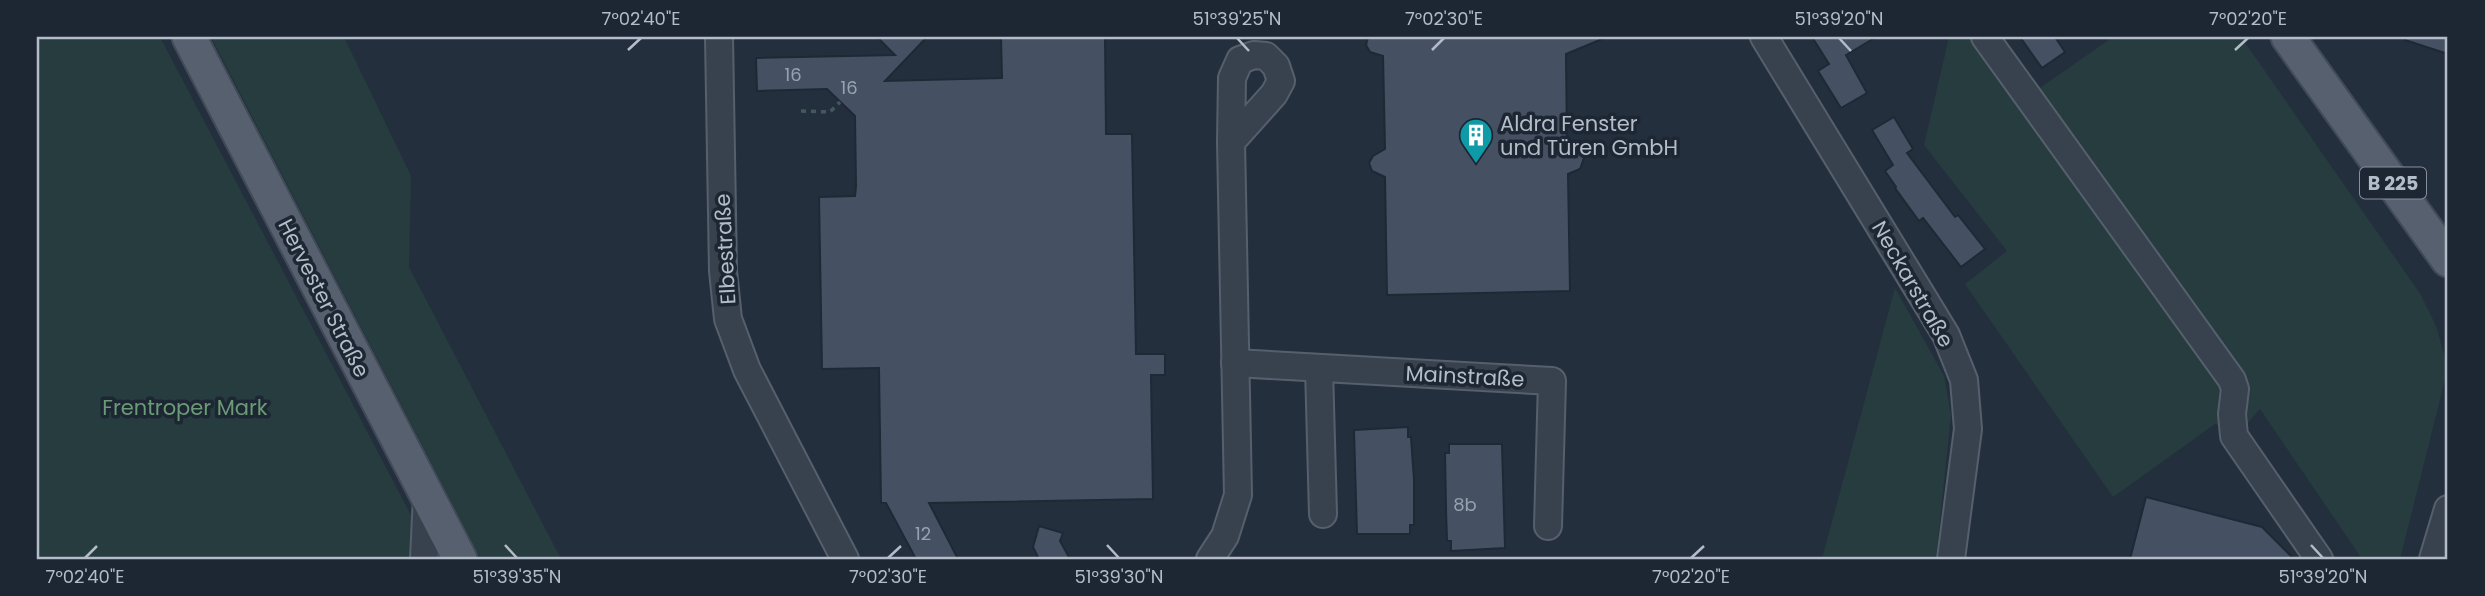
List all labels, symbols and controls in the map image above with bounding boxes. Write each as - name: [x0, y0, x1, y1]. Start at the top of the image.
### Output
- text: 7°02'40"E: [602, 6, 680, 31]
- text: 51°39'25"N: [1193, 6, 1281, 31]
- text: 7°02'30"E: [1405, 6, 1483, 31]
- text: 51°39'20"N: [1795, 6, 1883, 31]
- text: 7°02'20"E: [2209, 6, 2287, 31]
- house number: 16: [784, 62, 802, 87]
- house number: 16: [840, 75, 858, 100]
- place label: Aldra Fenster und Türen GmbH: [1500, 109, 1678, 162]
- building icon: Aldra Fenster und Türen GmbH: [1457, 116, 1495, 165]
- road number: B 225: [2360, 168, 2426, 198]
- street label: Elbestraße: [708, 193, 742, 305]
- street label: Hervester Straße: [271, 214, 377, 382]
- street label: Neckarstraße: [1865, 216, 1961, 352]
- street label: Mainstraße: [1405, 358, 1525, 394]
- park label: Frentroper Mark: [102, 393, 268, 422]
- house number: 8b: [1453, 492, 1477, 517]
- house number: 12: [915, 521, 931, 546]
- text: 7°02'40"E: [46, 564, 124, 589]
- text: 51°39'35"N: [472, 564, 562, 589]
- text: 7°02'30"E: [849, 564, 927, 589]
- text: 51°39'30"N: [1074, 564, 1164, 589]
- text: 7°02'20"E: [1652, 564, 1730, 589]
- text: 51°39'20"N: [2279, 564, 2367, 589]

